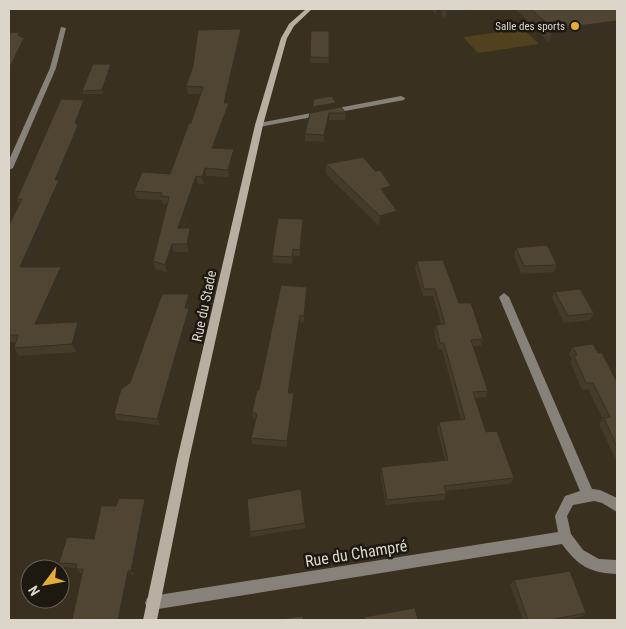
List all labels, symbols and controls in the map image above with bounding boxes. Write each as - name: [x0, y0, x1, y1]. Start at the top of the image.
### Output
- place label: Salle des sports: [495, 20, 565, 33]
- marker: Salle des sports: [569, 20, 581, 32]
- street label: Rue du Stade: [189, 268, 219, 343]
- street label: Rue du Champré: [304, 536, 409, 571]
- north arrow: [20, 559, 70, 609]
- text: N: [25, 583, 43, 599]

